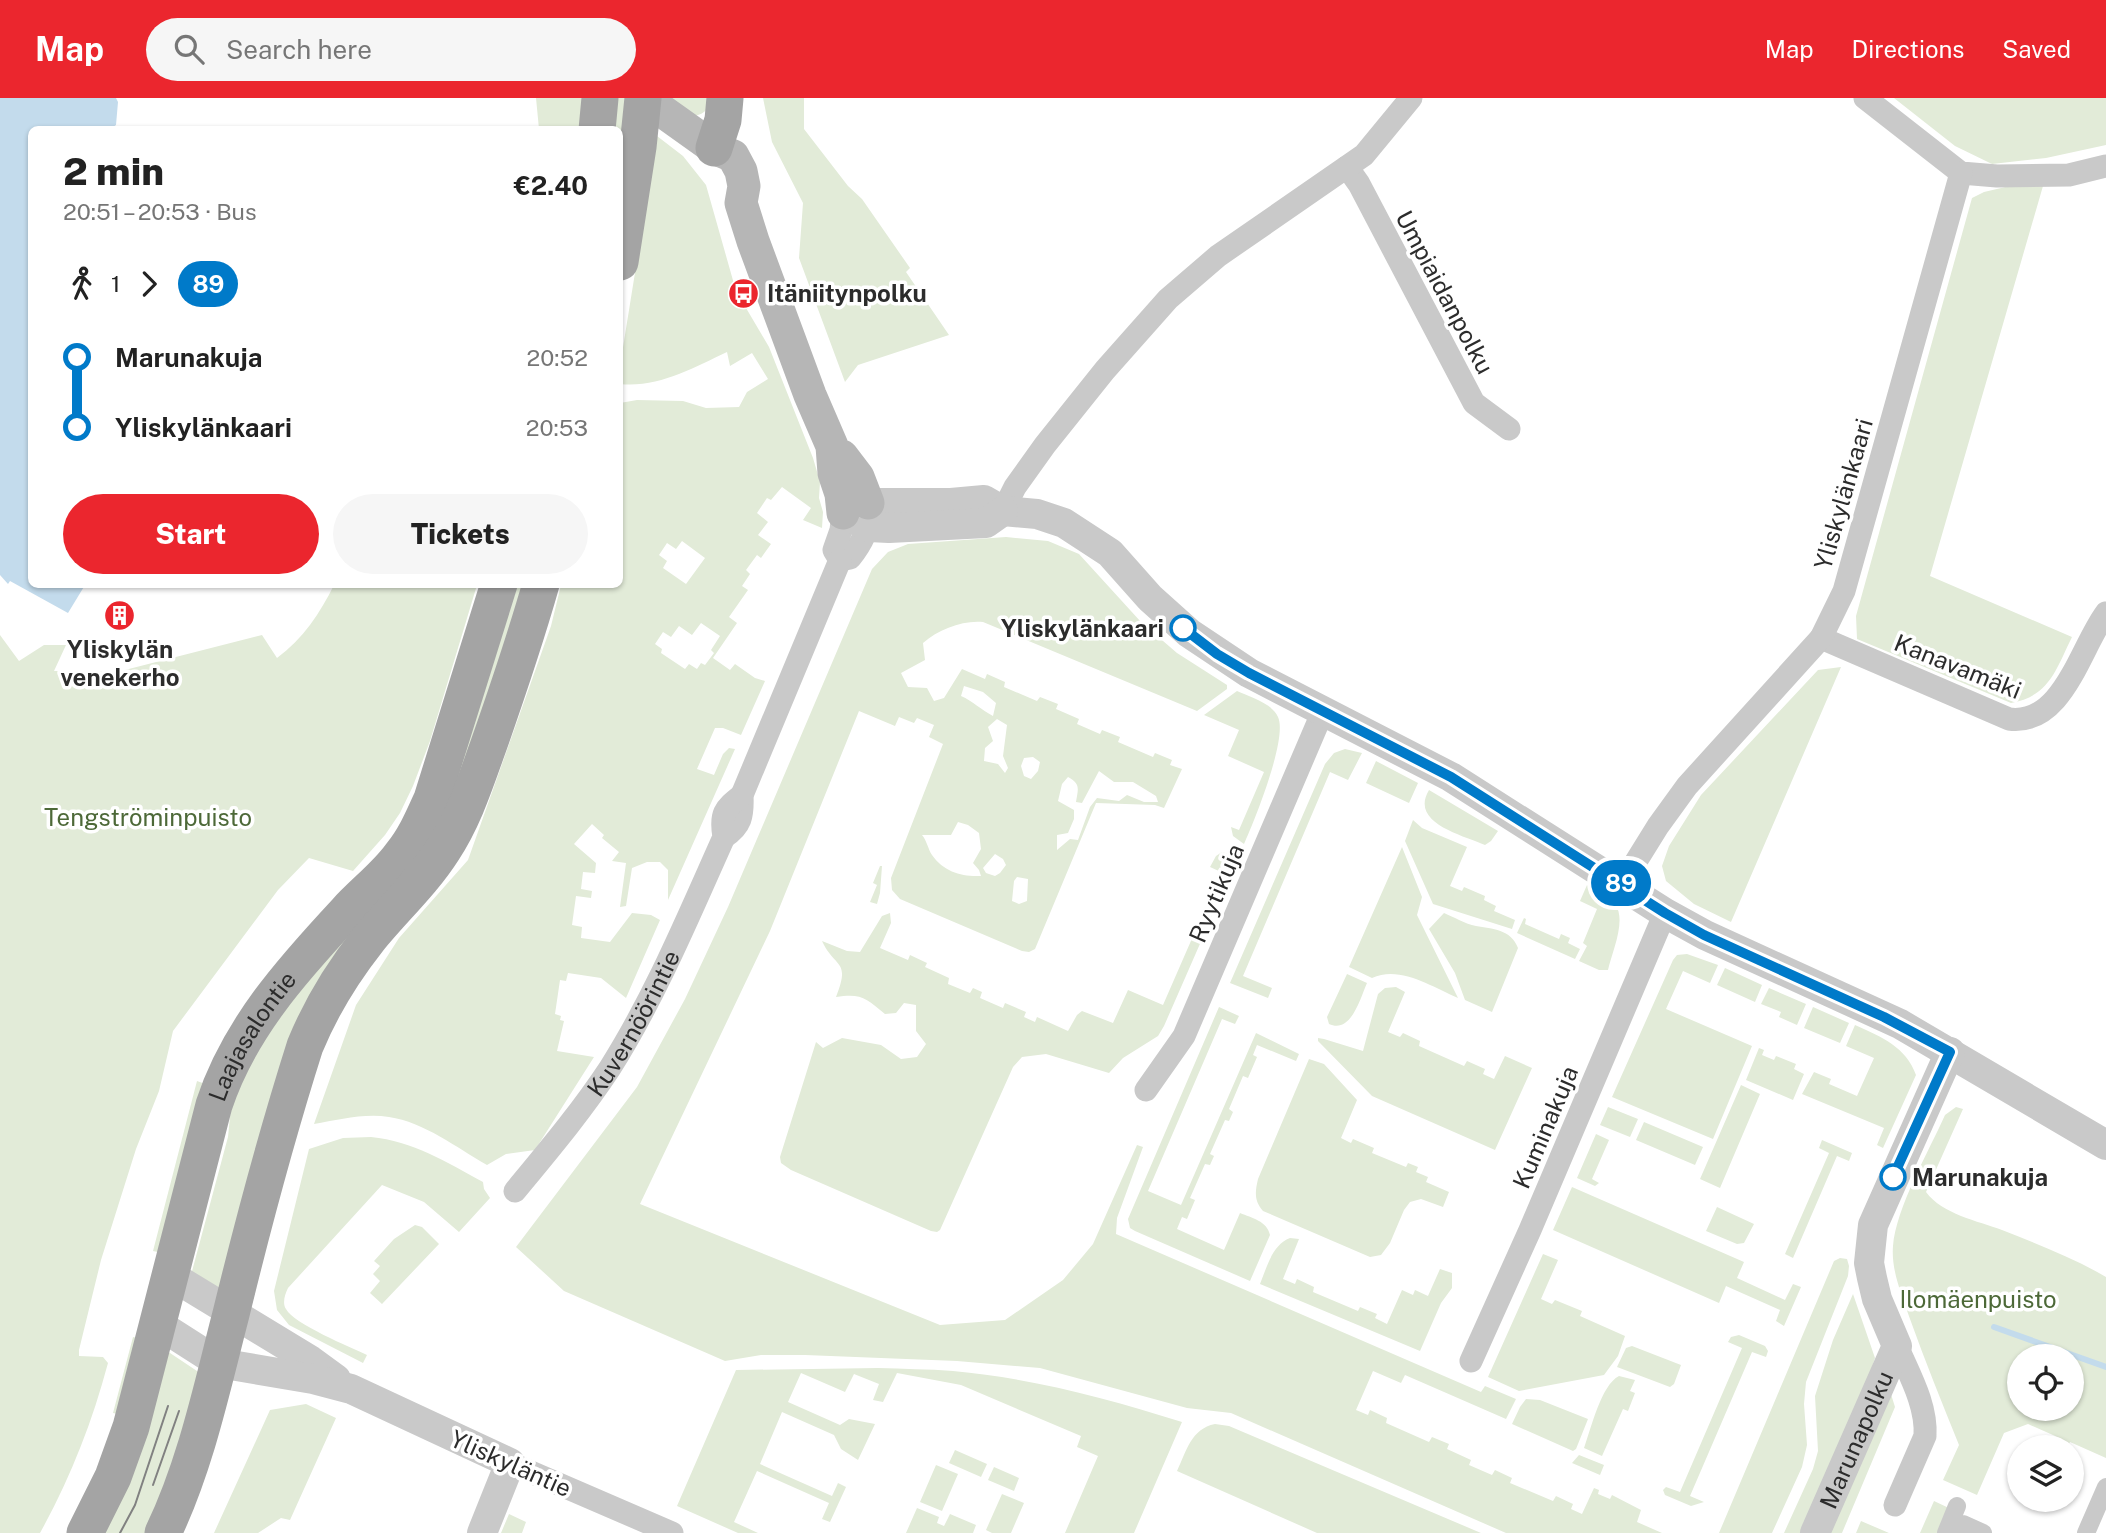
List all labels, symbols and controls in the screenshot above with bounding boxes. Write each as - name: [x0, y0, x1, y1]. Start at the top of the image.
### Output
- search box: [146, 18, 636, 81]
- text: Map: [35, 30, 104, 68]
- icon: search: [170, 30, 208, 68]
- text: Search here: [226, 34, 372, 65]
- text: Map: [1765, 35, 1814, 63]
- text: Directions: [1852, 35, 1964, 63]
- text: Saved: [2002, 35, 2071, 63]
- text: 2 min: [63, 149, 164, 194]
- text: €2.40: [514, 170, 588, 201]
- text: 20:51 – 20:53 · Bus: [63, 198, 257, 225]
- street label: Umpiaidanpolku: [1390, 206, 1500, 378]
- icon: walk: [63, 265, 101, 303]
- icon: forward: [130, 265, 168, 303]
- text: 1: [111, 270, 120, 297]
- text: 89: [192, 270, 224, 298]
- bus stop icon: Itäniitynpolku: [727, 276, 761, 310]
- place label: Itäniitynpolku: [767, 279, 927, 307]
- text: Marunakuja: [115, 342, 262, 373]
- text: 20:52: [527, 344, 588, 371]
- text: Yliskylänkaari: [115, 412, 292, 443]
- text: 20:53: [526, 414, 588, 441]
- street label: Yliskylänkaari: [1808, 415, 1878, 573]
- button: Start: [63, 494, 319, 574]
- button: Tickets: [333, 494, 588, 574]
- building icon: Yliskylän venekerho: [103, 598, 137, 632]
- place label: Yliskylänkaari: [1001, 614, 1164, 642]
- marker: Yliskylänkaari: [1170, 615, 1196, 641]
- street label: Kanavamäki: [1890, 628, 2026, 704]
- place label: Yliskylän venekerho: [60, 635, 180, 691]
- park label: Tengströminpuisto: [44, 803, 252, 831]
- street label: Ryytikuja: [1183, 839, 1249, 947]
- line badge: 89: [1590, 860, 1652, 906]
- text: 89: [1605, 869, 1637, 897]
- street label: Kuvernöörintie: [581, 946, 685, 1102]
- street label: Laajasalontie: [202, 965, 301, 1105]
- street label: Kuminakuja: [1507, 1062, 1583, 1192]
- place label: Marunakuja: [1912, 1163, 2048, 1191]
- marker: Marunakuja: [1880, 1164, 1906, 1190]
- park label: Ilomäenpuisto: [1899, 1285, 2057, 1313]
- map controls: [2007, 1344, 2084, 1512]
- button: locate: [2007, 1344, 2084, 1421]
- street label: Marunapolku: [1814, 1367, 1898, 1513]
- street label: Yliskyläntie: [446, 1424, 576, 1502]
- button: layers: [2007, 1435, 2084, 1512]

